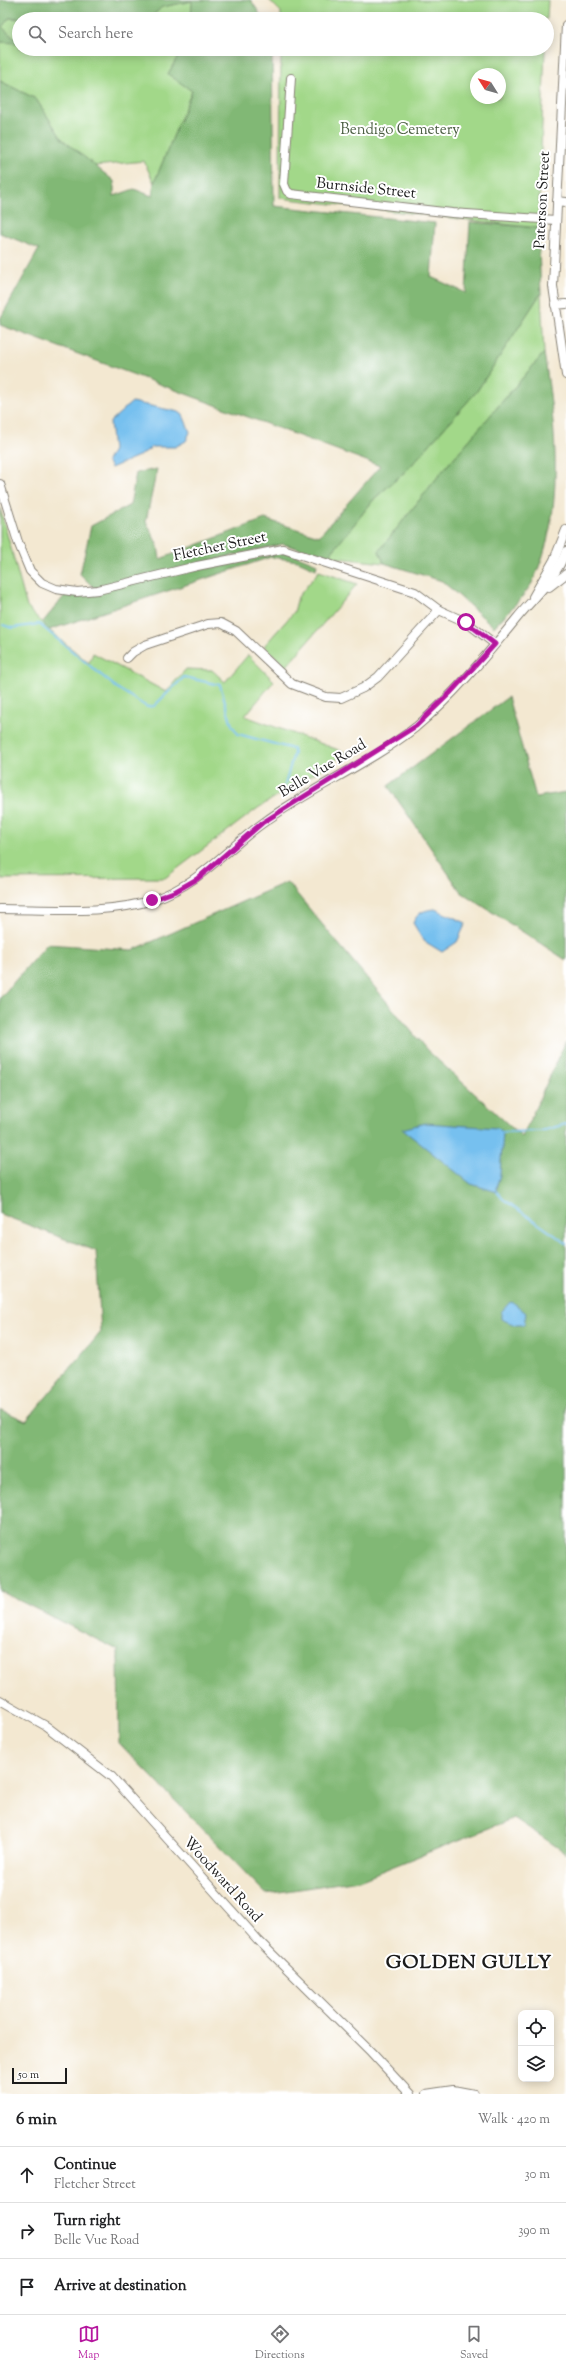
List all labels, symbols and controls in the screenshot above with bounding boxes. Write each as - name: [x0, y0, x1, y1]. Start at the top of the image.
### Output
- search box: [12, 12, 554, 56]
- icon: search: [26, 23, 48, 45]
- text: Search here: [58, 24, 133, 45]
- north arrow: [470, 68, 506, 104]
- park label: Bendigo Cemetery: [340, 120, 460, 141]
- street label: Paterson Street: [530, 151, 556, 249]
- street label: Burnside Street: [315, 173, 417, 205]
- street label: Fletcher Street: [172, 527, 268, 567]
- route start: [457, 613, 475, 631]
- street label: Belle Vue Road: [275, 734, 371, 803]
- route end: [143, 891, 161, 909]
- street label: Woodward Road: [178, 1833, 267, 1928]
- district label: GOLDEN GULLY: [386, 1950, 552, 1977]
- map controls: [518, 2010, 554, 2082]
- button: locate: [518, 2010, 554, 2046]
- button: layers: [518, 2046, 554, 2082]
- scale bar: [12, 2066, 67, 2085]
- text: 50 m: [18, 2067, 39, 2083]
- text: 6 min: [16, 2108, 57, 2132]
- text: Walk · 420 m: [478, 2111, 550, 2129]
- text: Continue: [54, 2155, 116, 2176]
- icon: ahead: [16, 2164, 38, 2186]
- text: 30 m: [524, 2166, 550, 2184]
- text: Fletcher Street: [54, 2176, 136, 2194]
- text: Turn right: [54, 2211, 120, 2232]
- icon: right: [16, 2220, 38, 2242]
- text: 390 m: [518, 2222, 550, 2240]
- text: Belle Vue Road: [54, 2232, 139, 2250]
- icon: arrive: [16, 2276, 38, 2298]
- text: Arrive at destination: [54, 2276, 187, 2297]
- tab: Map: [78, 2323, 100, 2363]
- tab: Directions: [255, 2323, 305, 2363]
- tab: Saved: [460, 2323, 488, 2363]

